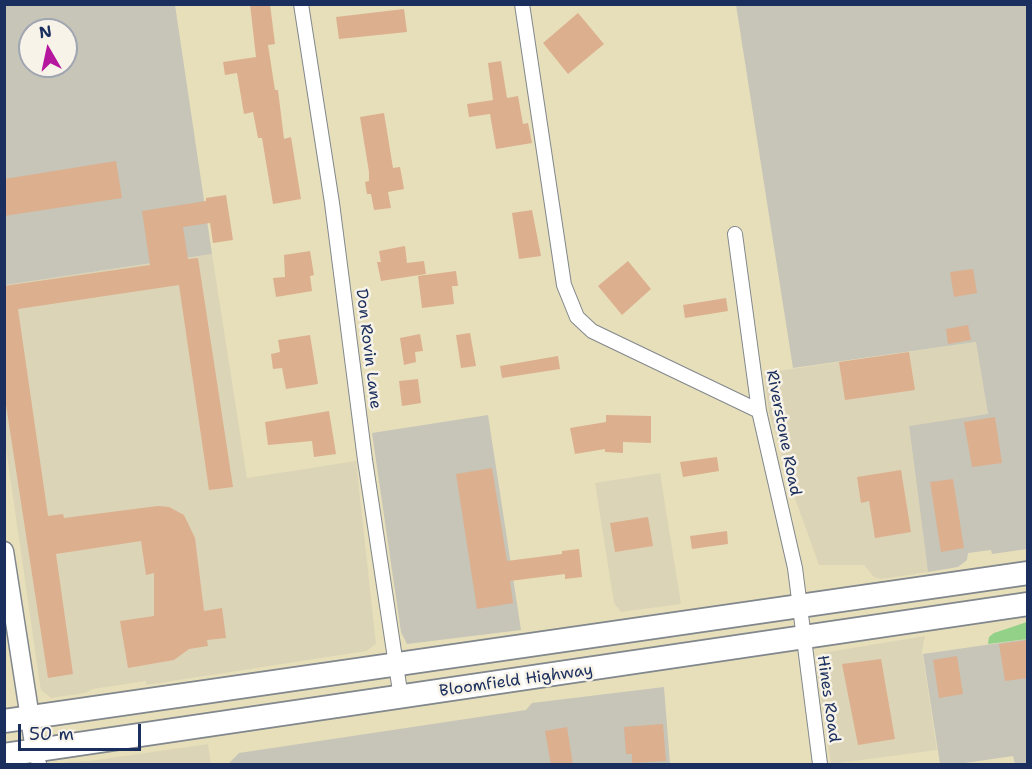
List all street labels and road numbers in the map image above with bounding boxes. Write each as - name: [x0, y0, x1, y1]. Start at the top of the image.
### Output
- street label: Don Rovin Lane: [351, 288, 385, 410]
- street label: Riverstone Road: [761, 369, 805, 497]
- street label: Hines Road: [812, 654, 844, 744]
- street label: Bloomfield Highway: [438, 661, 594, 701]

